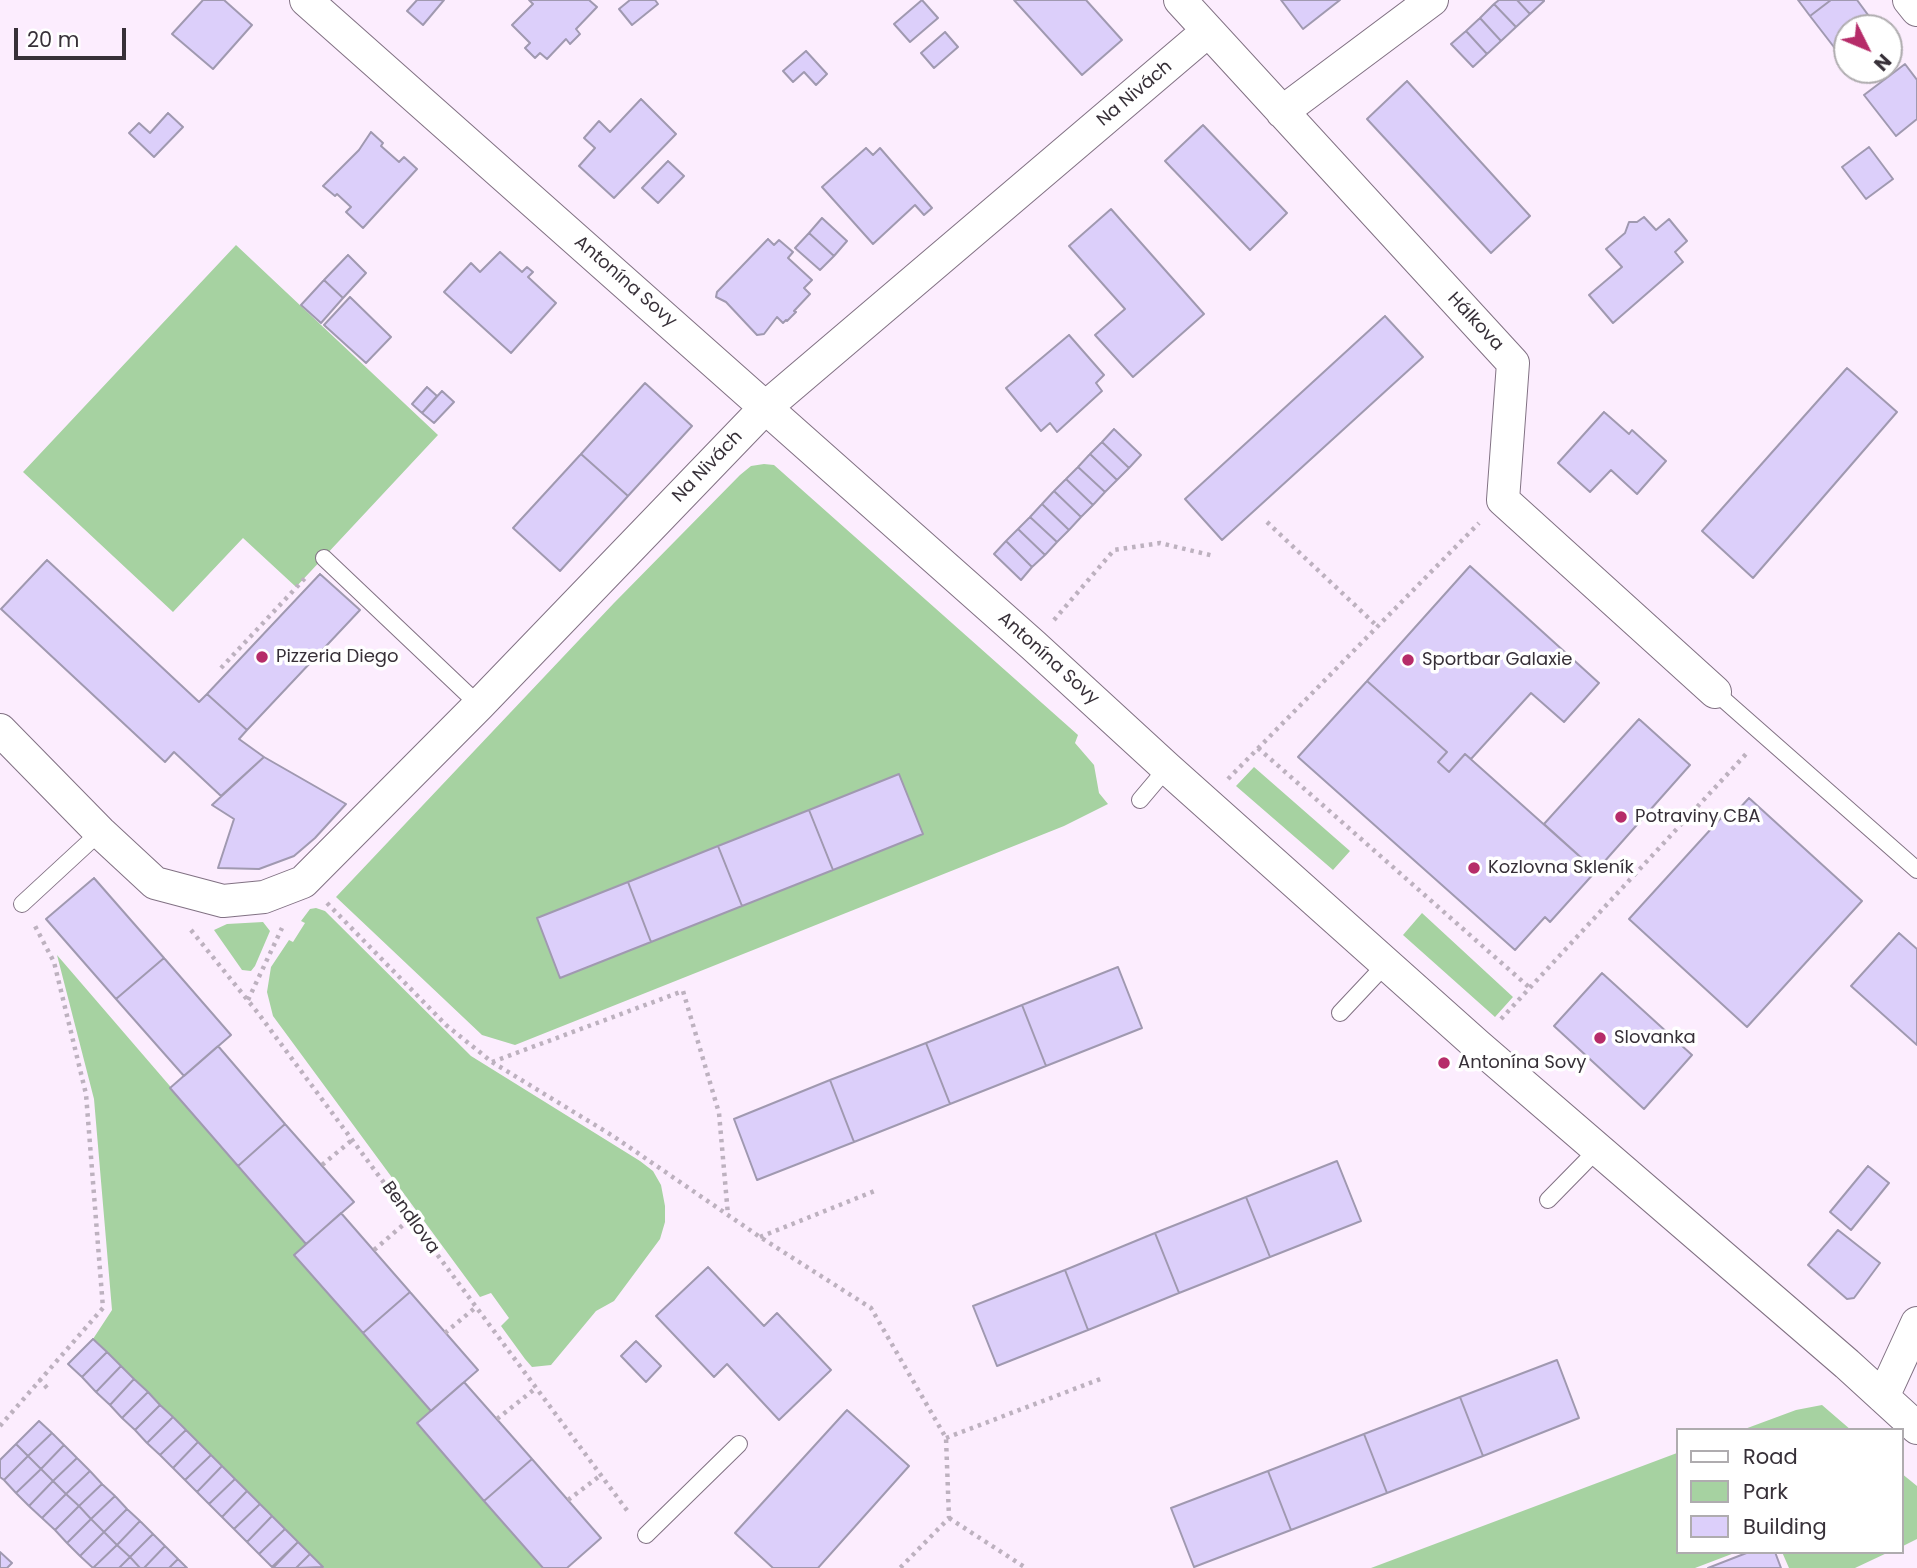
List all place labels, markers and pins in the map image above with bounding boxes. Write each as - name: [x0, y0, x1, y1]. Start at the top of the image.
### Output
- place label: Pizzeria Diego: [276, 646, 399, 668]
- marker: Pizzeria Diego: [254, 649, 270, 665]
- place label: Sportbar Galaxie: [1422, 649, 1572, 671]
- marker: Sportbar Galaxie: [1400, 652, 1416, 668]
- place label: Potraviny CBA: [1635, 806, 1760, 828]
- marker: Potraviny CBA: [1613, 809, 1629, 825]
- place label: Kozlovna Skleník: [1488, 857, 1634, 879]
- marker: Kozlovna Skleník: [1466, 860, 1482, 876]
- place label: Slovanka: [1614, 1027, 1696, 1049]
- marker: Slovanka: [1592, 1030, 1608, 1046]
- place label: Antonína Sovy: [1458, 1052, 1586, 1074]
- marker: Antonína Sovy: [1436, 1055, 1452, 1071]

